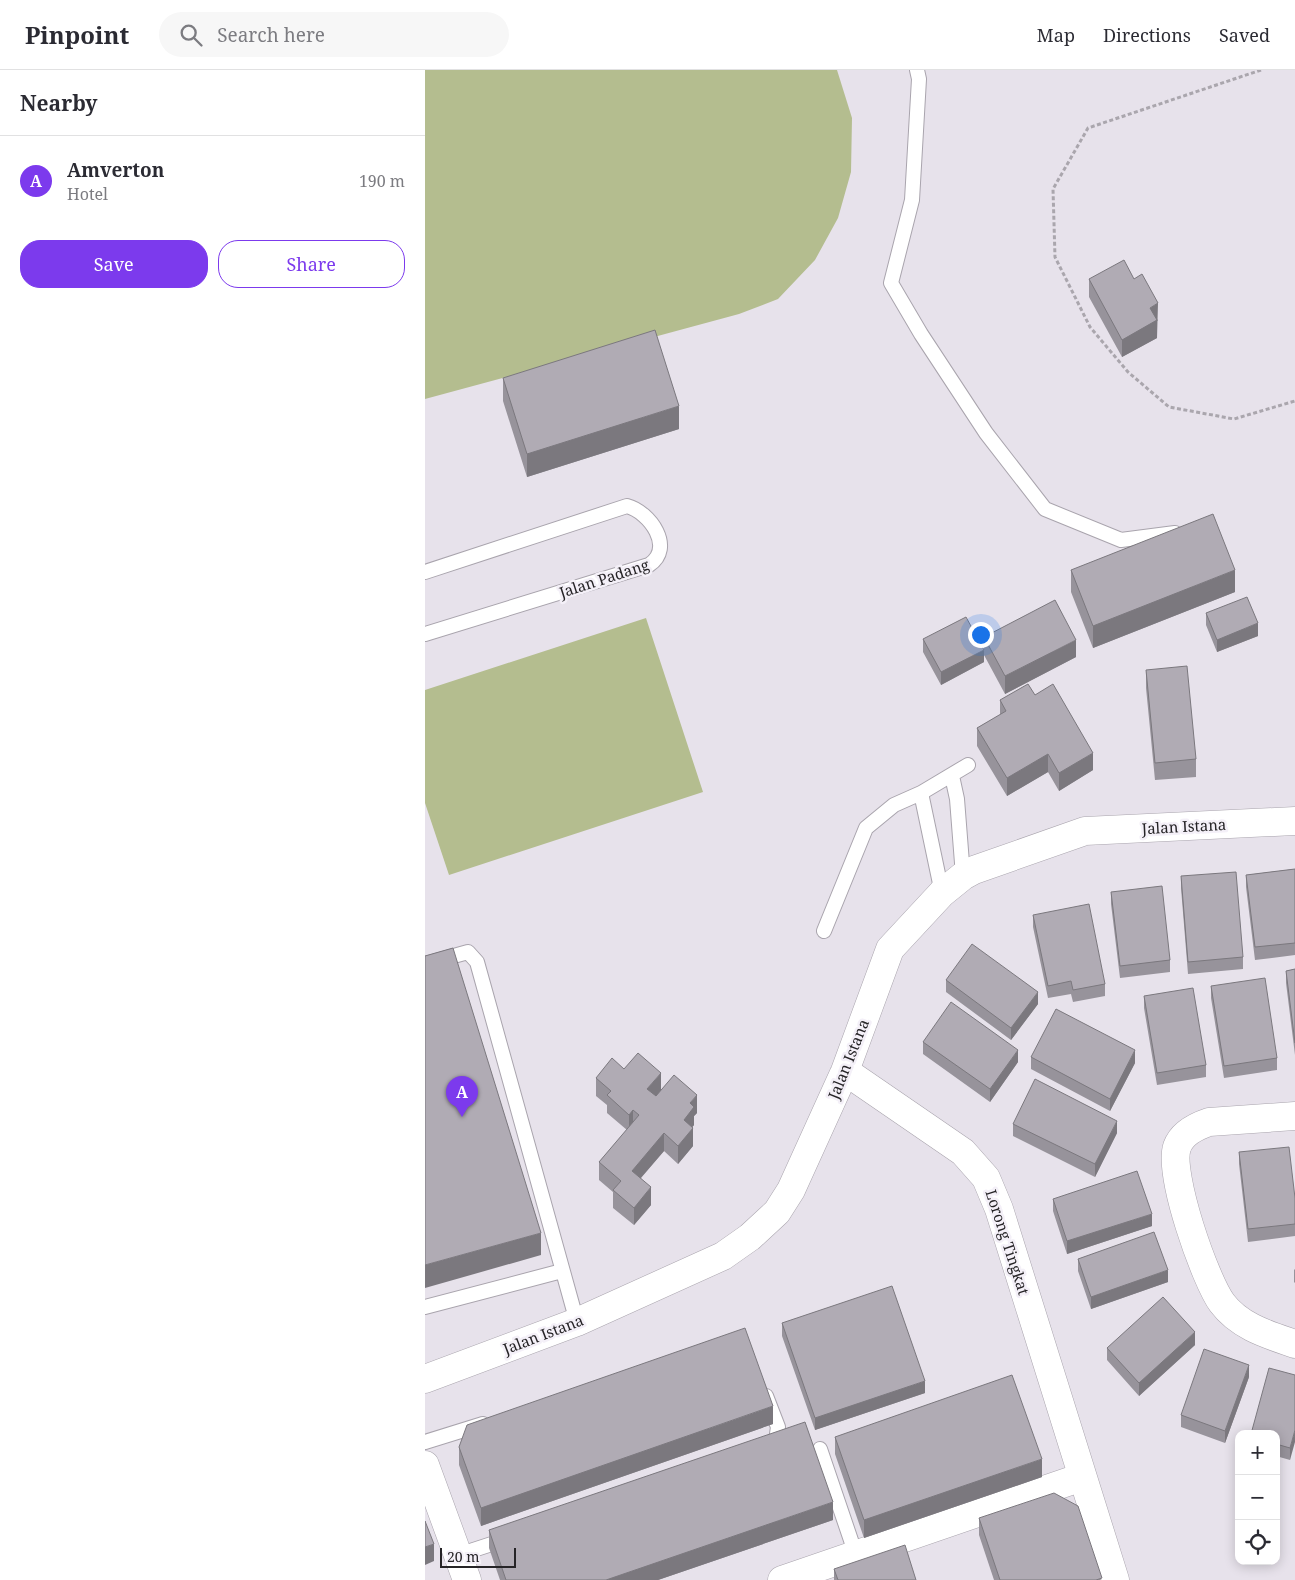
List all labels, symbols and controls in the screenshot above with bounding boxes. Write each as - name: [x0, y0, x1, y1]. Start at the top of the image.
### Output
- search box: [159, 12, 509, 57]
- text: Pinpoint: [25, 18, 129, 51]
- icon: search: [177, 21, 205, 49]
- text: Search here: [217, 22, 325, 48]
- text: Map: [1037, 23, 1075, 47]
- text: Directions: [1103, 23, 1191, 47]
- text: Saved: [1219, 23, 1270, 47]
- text: Nearby: [20, 89, 98, 117]
- text: Amverton: [67, 157, 164, 183]
- text: A: [30, 170, 42, 192]
- text: 190 m: [359, 170, 405, 192]
- text: Hotel: [67, 183, 108, 205]
- button: Save: [20, 240, 208, 288]
- button: Share: [218, 240, 405, 288]
- street label: Jalan Padang: [556, 554, 652, 602]
- your location: [968, 622, 994, 648]
- street label: Jalan Istana: [1140, 814, 1227, 838]
- street label: Jalan Istana: [823, 1016, 873, 1103]
- pin: A: [446, 1076, 478, 1117]
- street label: Lorong Tingkat: [982, 1187, 1034, 1297]
- street label: Jalan Istana: [499, 1310, 586, 1359]
- map controls: [1235, 1430, 1280, 1565]
- button: +: [1235, 1430, 1280, 1475]
- button: −: [1235, 1475, 1280, 1520]
- button: locate: [1235, 1520, 1280, 1565]
- scale bar: [440, 1545, 516, 1568]
- text: 20 m: [447, 1547, 480, 1566]

